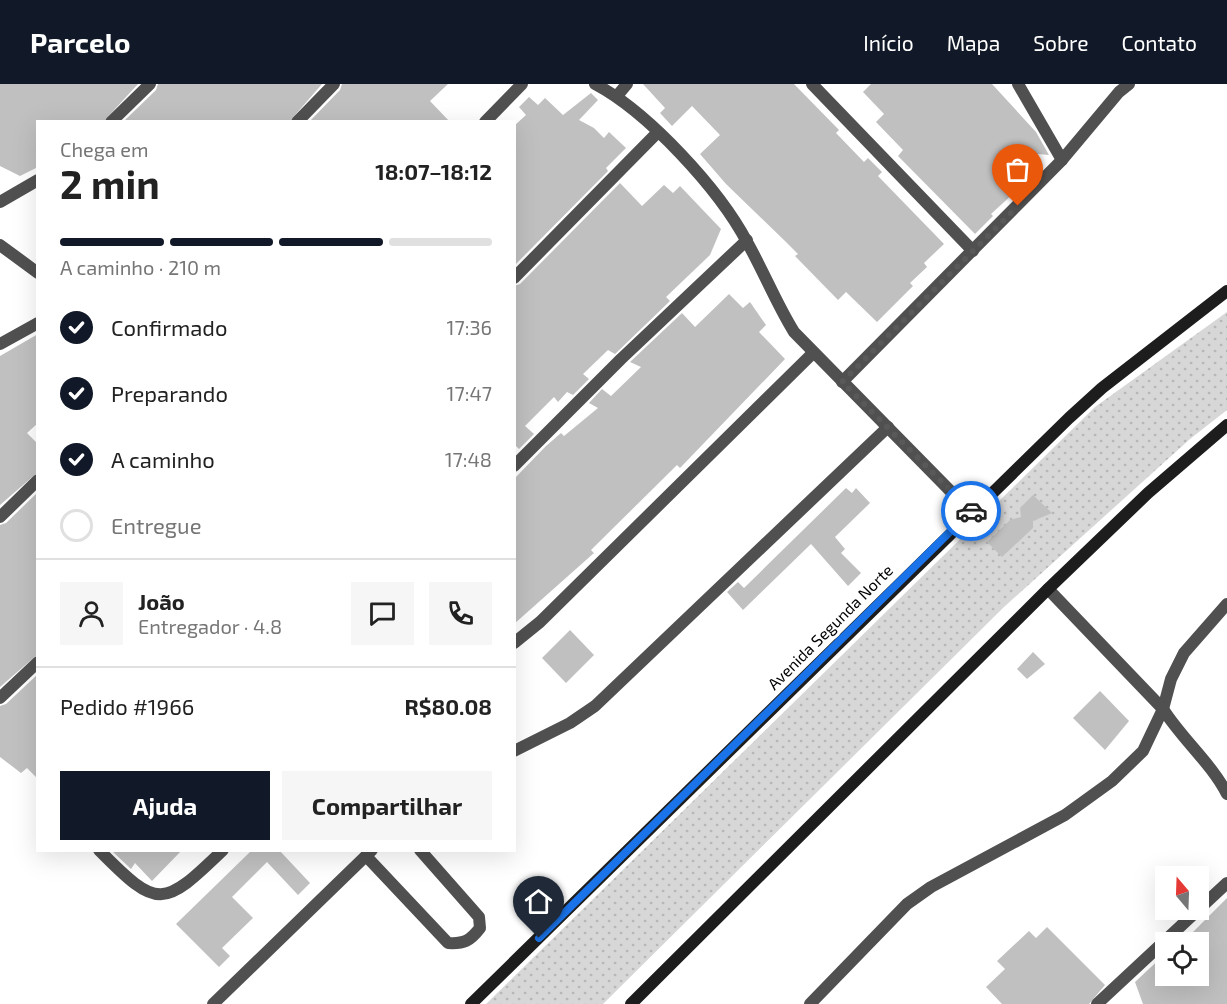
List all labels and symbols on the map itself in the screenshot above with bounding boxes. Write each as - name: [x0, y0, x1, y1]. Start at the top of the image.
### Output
- pin: [992, 144, 1043, 206]
- courier: [941, 481, 1001, 541]
- street label: Avenida Segunda Norte: [763, 560, 896, 693]
- north arrow: [1155, 866, 1209, 920]
- pin: [513, 876, 564, 938]

